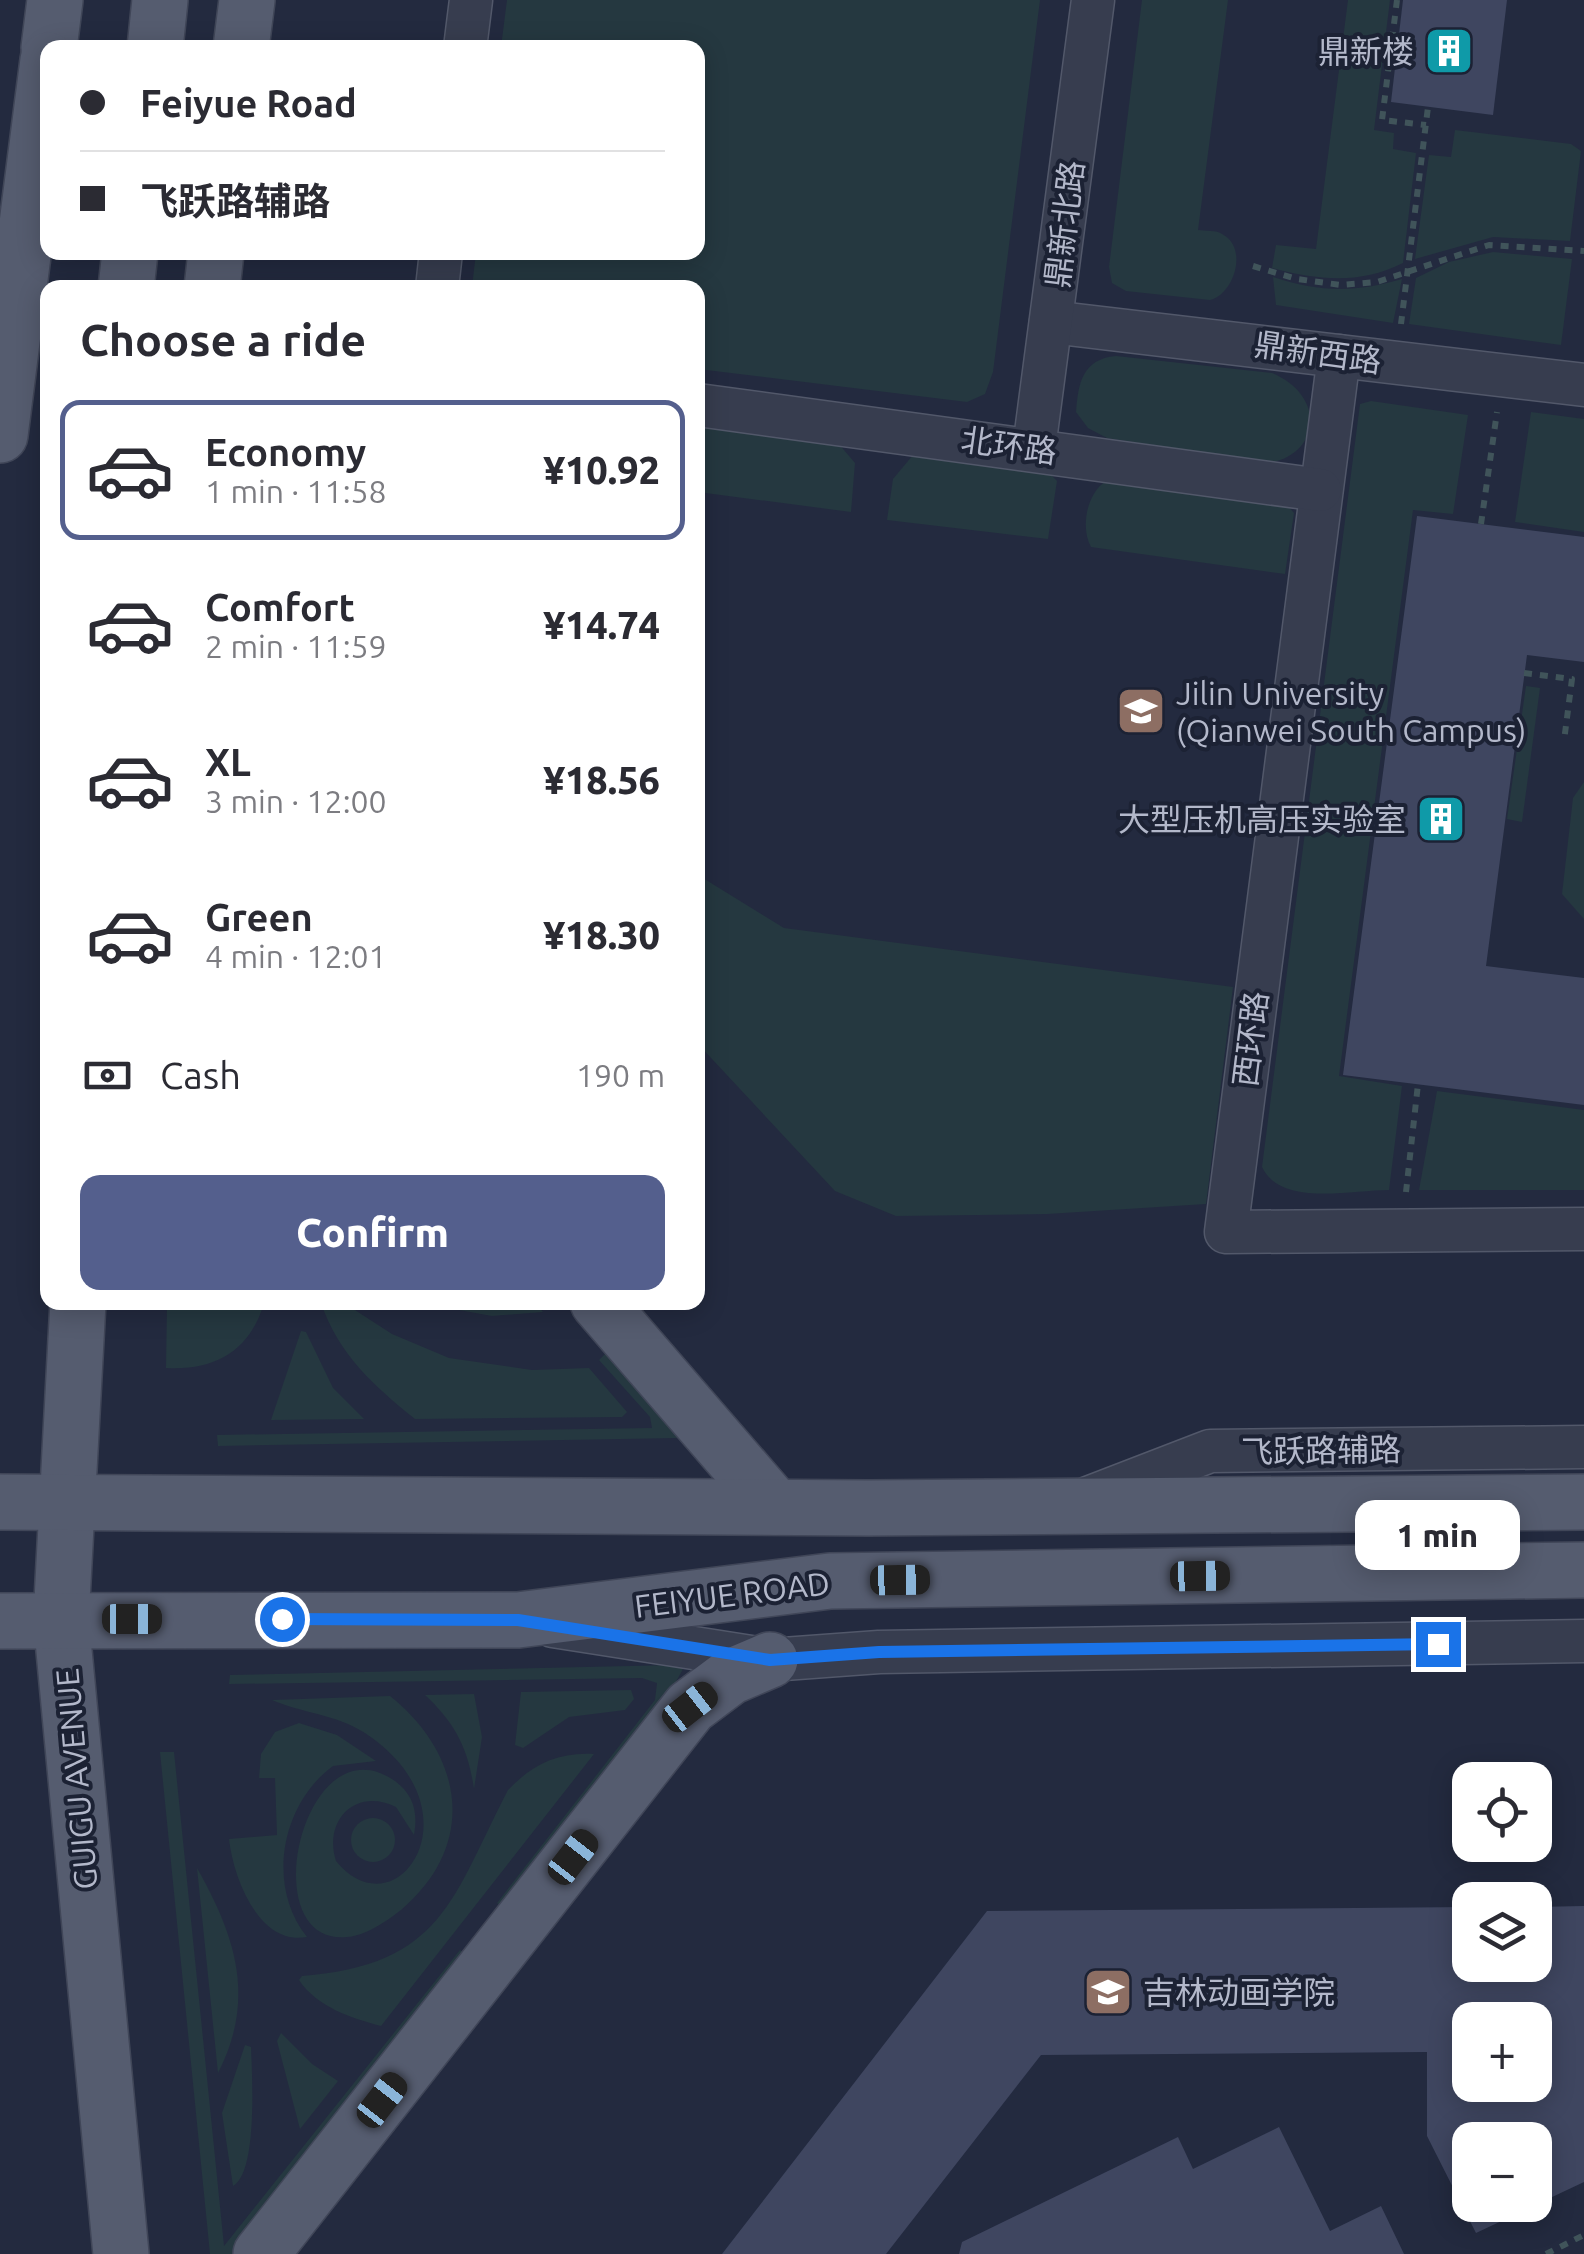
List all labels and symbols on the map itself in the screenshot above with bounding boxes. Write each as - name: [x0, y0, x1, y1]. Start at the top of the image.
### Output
- building icon: 鼎新楼: [1423, 25, 1475, 77]
- place label: 鼎新楼: [1318, 33, 1414, 69]
- street label: 鼎新北路: [1038, 158, 1090, 290]
- street label: 鼎新西路: [1252, 325, 1384, 379]
- street label: 北环路: [959, 420, 1059, 470]
- place label: Jilin University (Qianwei South Campus): [1176, 675, 1526, 748]
- school or university icon: Jilin University (Qianwei South Campus): [1115, 685, 1167, 737]
- building icon: 大型压机高压实验室: [1415, 793, 1467, 845]
- place label: 大型压机高压实验室: [1118, 801, 1406, 837]
- street label: 西环路: [1226, 989, 1274, 1089]
- street label: 飞跃路辅路: [1241, 1431, 1401, 1469]
- callout: 1 min: [1356, 1499, 1520, 1569]
- car: [1170, 1560, 1230, 1592]
- street label: FEIYUE ROAD: [632, 1564, 832, 1624]
- car: [870, 1564, 930, 1596]
- route start: [260, 1597, 305, 1642]
- car: [102, 1604, 162, 1634]
- route end: [1416, 1622, 1461, 1667]
- street label: GUIGU AVENUE: [48, 1667, 104, 1891]
- car: [657, 1677, 723, 1737]
- car: [543, 1824, 603, 1890]
- school or university icon: 吉林动画学院: [1082, 1966, 1134, 2018]
- place label: 吉林动画学院: [1143, 1974, 1335, 2010]
- car: [352, 2067, 412, 2133]

